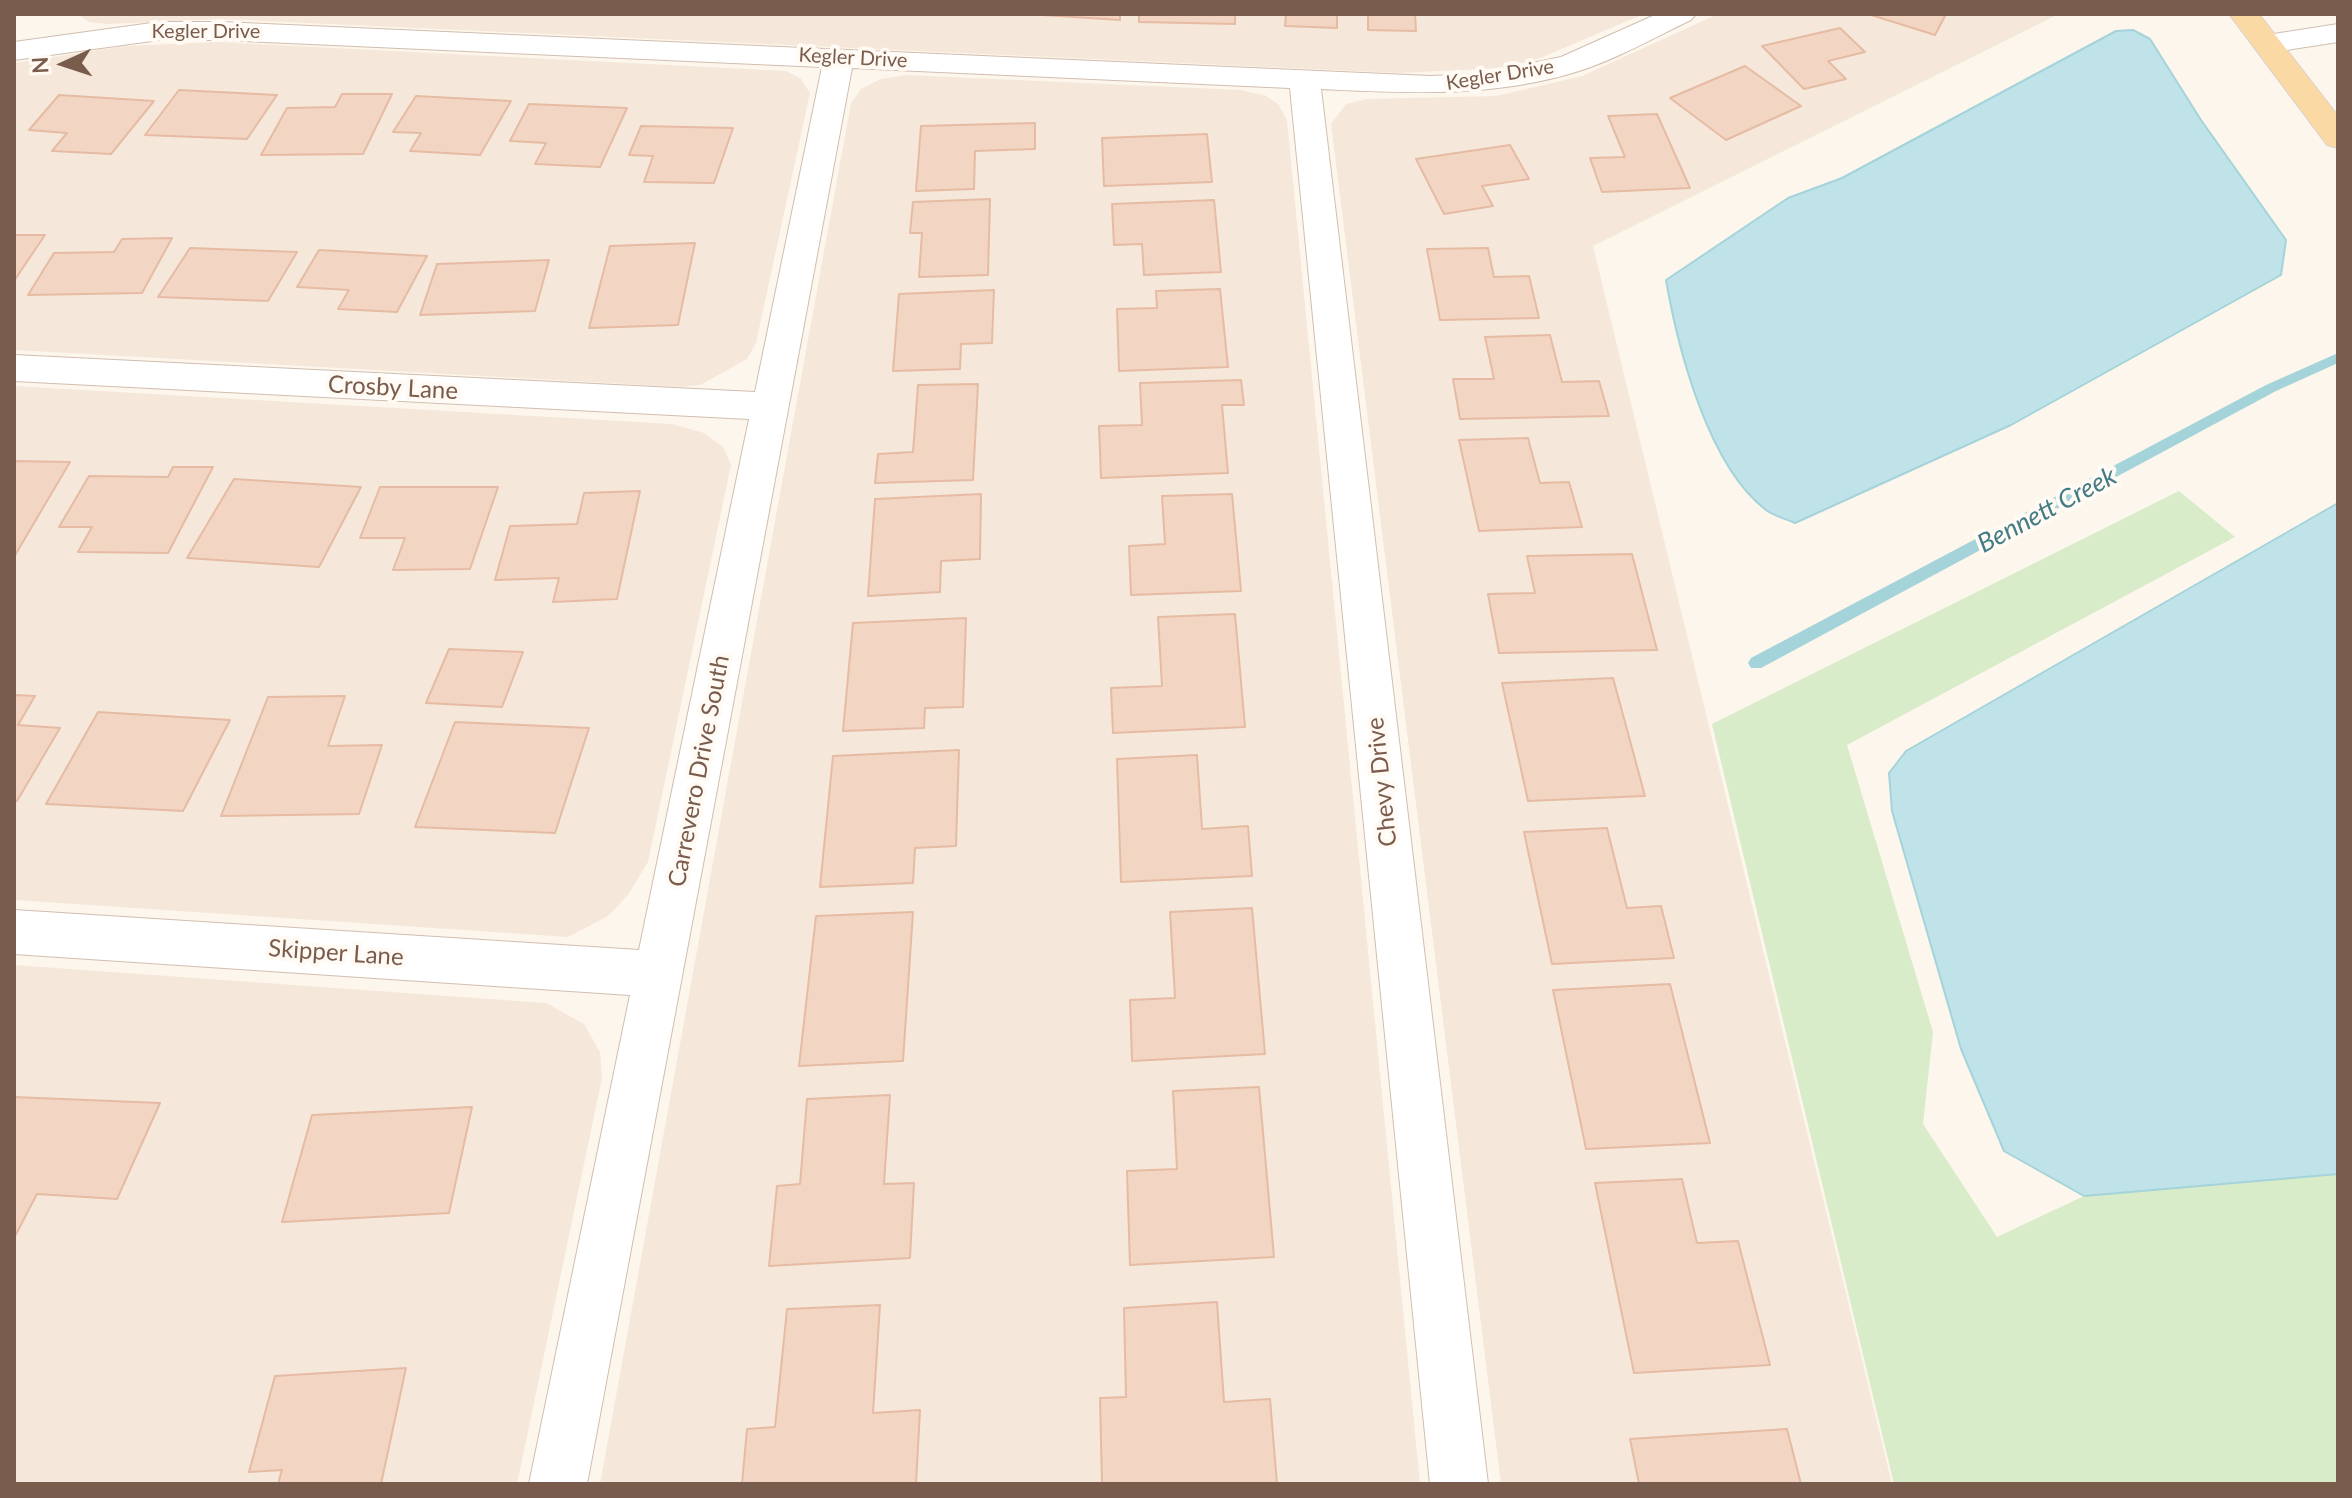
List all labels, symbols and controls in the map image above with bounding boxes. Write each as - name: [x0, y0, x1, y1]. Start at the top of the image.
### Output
- street label: Kegler Drive: [152, 20, 260, 44]
- north arrow: [24, 24, 104, 104]
- street label: Kegler Drive: [798, 43, 908, 73]
- street label: Kegler Drive: [1444, 55, 1556, 95]
- text: N: [26, 56, 53, 74]
- street label: Crosby Lane: [327, 370, 459, 406]
- water label: Bennett Creek: [1972, 460, 2122, 560]
- street label: Carrevero Drive South: [662, 653, 736, 889]
- street label: Chevy Drive: [1361, 716, 1403, 848]
- street label: Skipper Lane: [267, 934, 405, 972]

